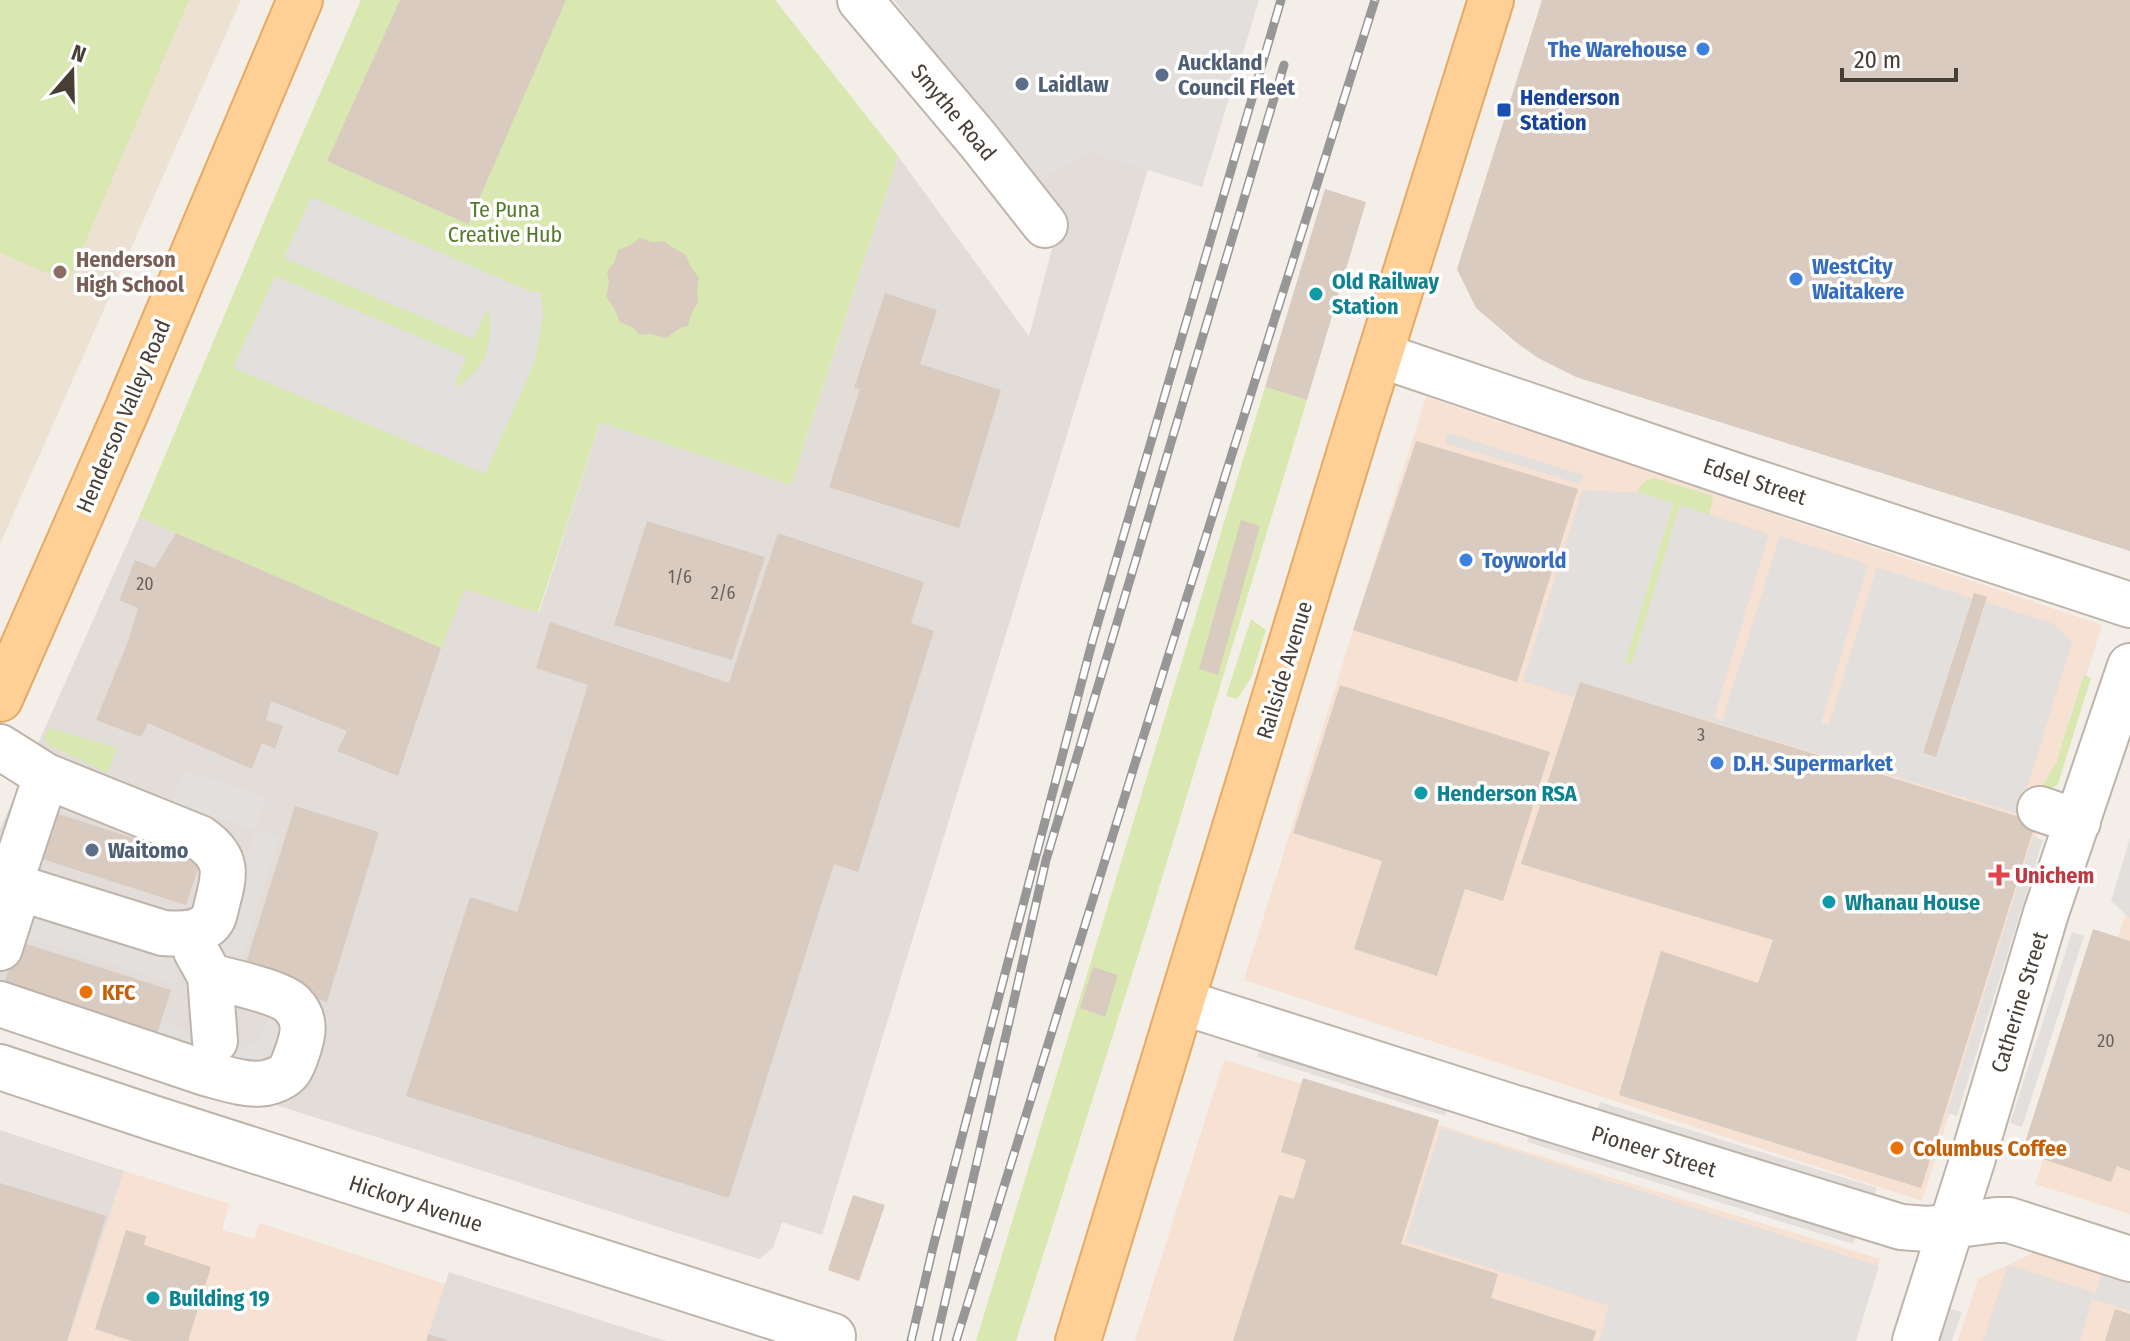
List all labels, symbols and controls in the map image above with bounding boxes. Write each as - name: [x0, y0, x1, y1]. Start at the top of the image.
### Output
- north arrow: [32, 32, 112, 112]
- scale bar: [1842, 32, 1956, 82]
- place label: The Warehouse: [1548, 36, 1687, 63]
- text: N: [68, 39, 89, 69]
- marker: The Warehouse: [1694, 40, 1712, 58]
- text: 20 m: [1854, 46, 1901, 74]
- place label: Auckland Council Fleet: [1177, 49, 1295, 101]
- street label: Smythe Road: [905, 58, 1002, 166]
- marker: Auckland Council Fleet: [1153, 66, 1171, 84]
- place label: Laidlaw: [1038, 71, 1109, 98]
- marker: Laidlaw: [1013, 75, 1031, 93]
- place label: Henderson Station: [1520, 84, 1620, 136]
- marker: Henderson Station: [1495, 101, 1513, 119]
- park label: Te Puna Creative Hub: [448, 196, 562, 248]
- place label: Henderson High School: [76, 246, 185, 298]
- place label: WestCity Waitakere: [1812, 253, 1904, 305]
- marker: Henderson High School: [51, 263, 69, 281]
- place label: Old Railway Station: [1332, 268, 1439, 320]
- marker: WestCity Waitakere: [1787, 270, 1805, 288]
- marker: Old Railway Station: [1307, 285, 1325, 303]
- street label: Henderson Valley Road: [71, 316, 176, 517]
- street label: Edsel Street: [1700, 452, 1811, 511]
- place label: Toyworld: [1482, 547, 1566, 574]
- marker: Toyworld: [1457, 551, 1475, 569]
- house number: 1/6: [668, 566, 692, 588]
- house number: 20: [136, 573, 154, 595]
- house number: 2/6: [711, 582, 735, 604]
- street label: Railside Avenue: [1251, 598, 1318, 742]
- house number: 3: [1697, 724, 1705, 746]
- place label: D.H. Supermarket: [1733, 750, 1893, 777]
- marker: D.H. Supermarket: [1708, 754, 1726, 772]
- place label: Henderson RSA: [1437, 780, 1578, 807]
- marker: Henderson RSA: [1412, 784, 1430, 802]
- place label: Waitomo: [108, 837, 189, 864]
- marker: Waitomo: [83, 841, 101, 859]
- place label: Unichem: [2015, 862, 2094, 889]
- marker: Unichem: [1990, 866, 2008, 884]
- place label: Whanau House: [1845, 889, 1980, 916]
- marker: Whanau House: [1820, 893, 1838, 911]
- street label: Catherine Street: [1985, 927, 2054, 1076]
- place label: KFC: [102, 979, 136, 1006]
- marker: KFC: [77, 983, 95, 1001]
- house number: 20: [2097, 1030, 2115, 1052]
- street label: Pioneer Street: [1588, 1120, 1720, 1183]
- place label: Columbus Coffee: [1913, 1135, 2067, 1162]
- marker: Columbus Coffee: [1888, 1139, 1906, 1157]
- street label: Hickory Avenue: [346, 1169, 486, 1238]
- place label: Building 19: [169, 1285, 270, 1312]
- marker: Building 19: [144, 1289, 162, 1307]

